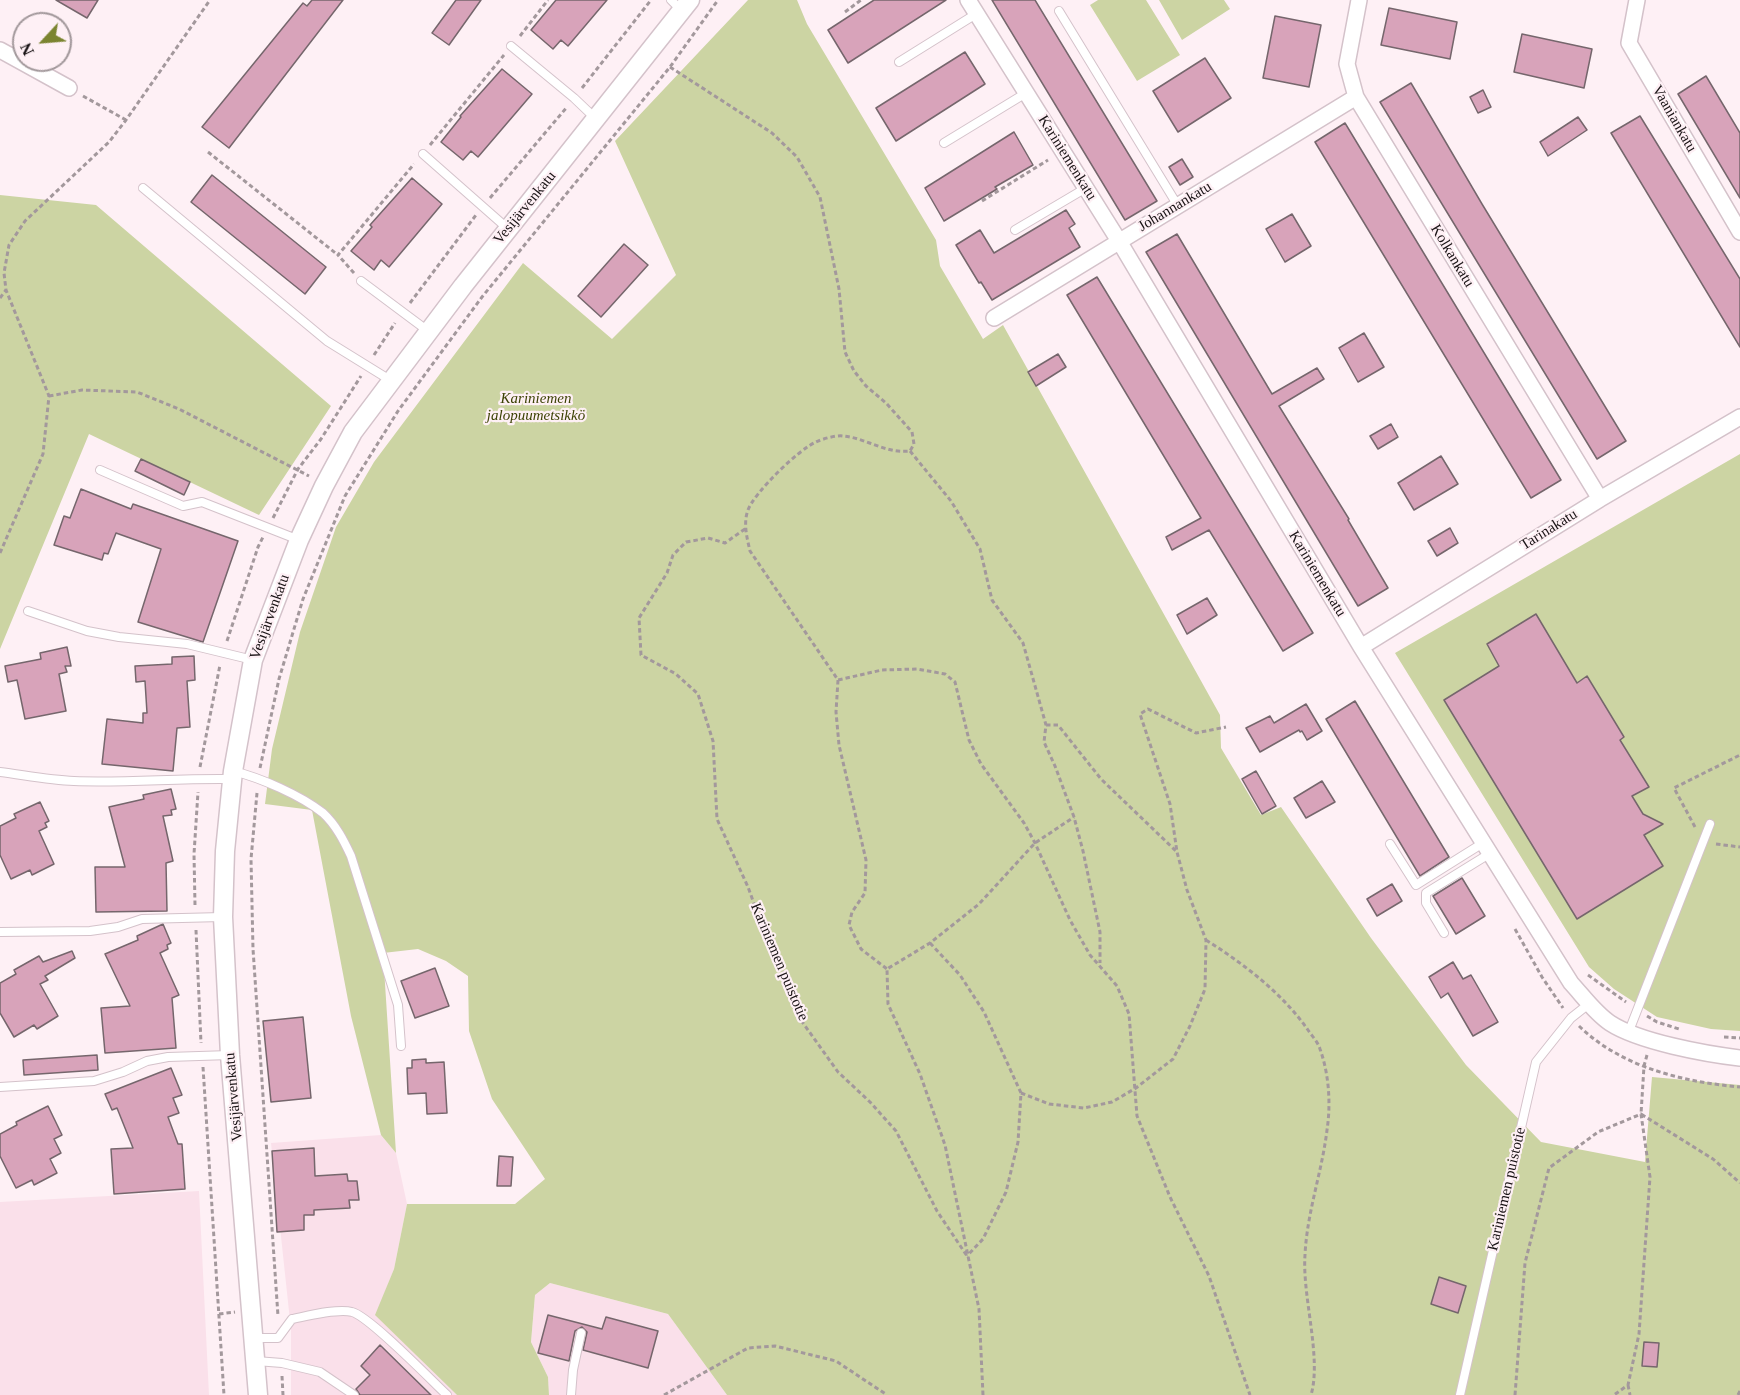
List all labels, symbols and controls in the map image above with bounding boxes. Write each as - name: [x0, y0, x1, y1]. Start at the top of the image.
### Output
- north arrow: [12, 12, 72, 72]
- text: N: [17, 40, 37, 58]
- street label: Vaaniankatu: [1648, 82, 1700, 156]
- street label: Kariniemenkatu: [1034, 112, 1100, 204]
- street label: Vesijärvenkatu: [490, 168, 560, 248]
- street label: Johannankatu: [1135, 178, 1215, 236]
- street label: Kolkankatu: [1426, 221, 1478, 291]
- park label: Kariniemen jalopuumetsikkö: [487, 390, 585, 425]
- street label: Tarinakatu: [1517, 505, 1581, 555]
- street label: Kariniemenkatu: [1284, 528, 1350, 620]
- street label: Vesijärvenkatu: [246, 572, 294, 662]
- street label: Kariniemen puistotie: [746, 900, 812, 1024]
- street label: Vesijärvenkatu: [221, 1052, 247, 1142]
- street label: Kariniemen puistotie: [1484, 1125, 1530, 1253]

